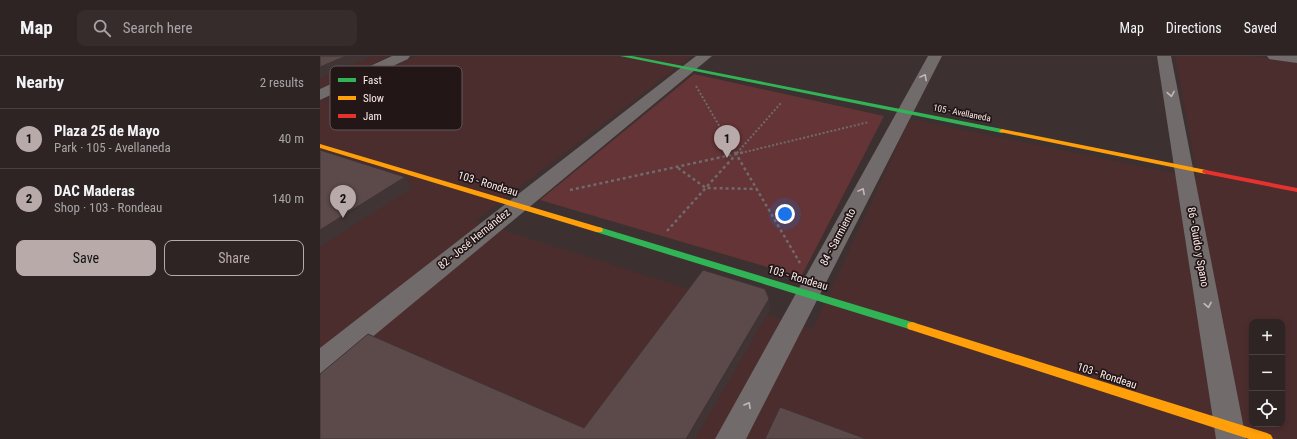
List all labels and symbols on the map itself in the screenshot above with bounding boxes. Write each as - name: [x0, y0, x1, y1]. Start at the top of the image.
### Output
- legend: [330, 66, 462, 130]
- text: Fast: [363, 74, 382, 87]
- one-way arrow: [919, 74, 926, 81]
- one-way arrow: [1166, 91, 1174, 97]
- text: Slow: [363, 92, 384, 105]
- street label: 105 - Avellaneda: [932, 103, 992, 123]
- text: Jam: [363, 110, 382, 123]
- pin: 1: [714, 125, 740, 158]
- street label: 103 - Rondeau: [456, 169, 520, 199]
- pin: 2: [330, 185, 356, 218]
- one-way arrow: [858, 188, 865, 196]
- your location: [775, 204, 795, 224]
- street label: 82 - José Hernández: [435, 206, 513, 272]
- street label: 84 - Sarmiento: [817, 206, 859, 268]
- street label: 86 - Guido y Spano: [1185, 206, 1212, 288]
- street label: 103 - Rondeau: [766, 263, 830, 293]
- one-way arrow: [1203, 302, 1212, 308]
- street label: 103 - Rondeau: [1076, 360, 1138, 392]
- one-way arrow: [744, 402, 751, 409]

